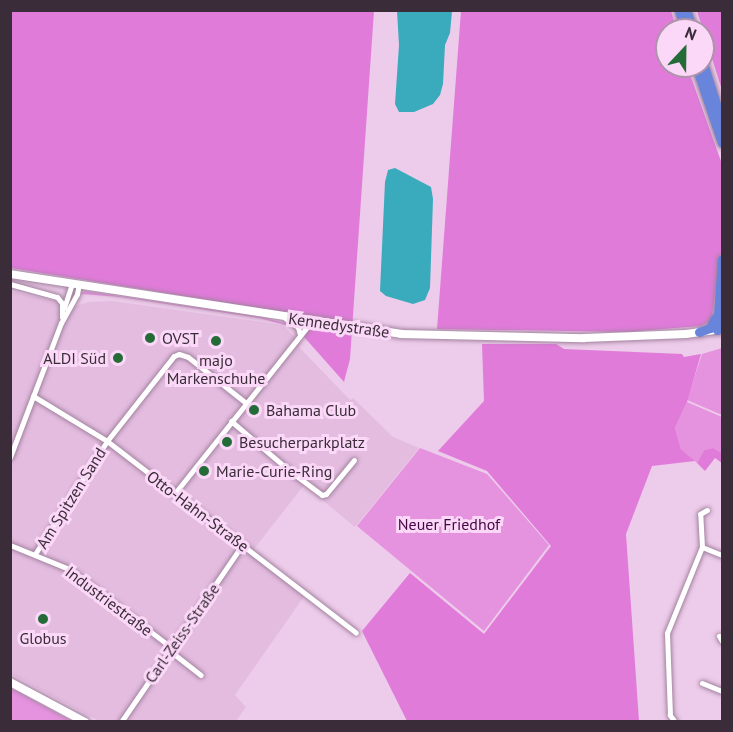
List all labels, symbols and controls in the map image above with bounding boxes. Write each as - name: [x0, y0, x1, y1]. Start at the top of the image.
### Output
- north arrow: [655, 18, 715, 78]
- text: N: [682, 22, 700, 44]
- street label: Kennedystraße: [287, 308, 391, 342]
- place label: OVST: [162, 328, 199, 348]
- marker: OVST: [143, 331, 157, 345]
- marker: majo Markenschuhe: [209, 334, 223, 348]
- place label: ALDI Süd: [43, 348, 106, 368]
- place label: majo Markenschuhe: [167, 350, 265, 388]
- marker: ALDI Süd: [111, 351, 125, 365]
- place label: Bahama Club: [266, 400, 356, 420]
- marker: Bahama Club: [247, 403, 261, 417]
- place label: Besucherparkplatz: [239, 432, 365, 452]
- marker: Besucherparkplatz: [220, 435, 234, 449]
- street label: Am Spitzen Sand: [32, 444, 110, 552]
- place label: Marie-Curie-Ring: [216, 461, 332, 481]
- marker: Marie-Curie-Ring: [197, 464, 211, 478]
- street label: Otto-Hahn-Straße: [143, 466, 253, 556]
- park label: Neuer Friedhof: [398, 514, 500, 534]
- street label: Industriestraße: [62, 562, 156, 640]
- street label: Carl-Zeiss-Straße: [141, 580, 223, 686]
- marker: Globus: [36, 612, 50, 626]
- place label: Globus: [19, 628, 67, 648]

